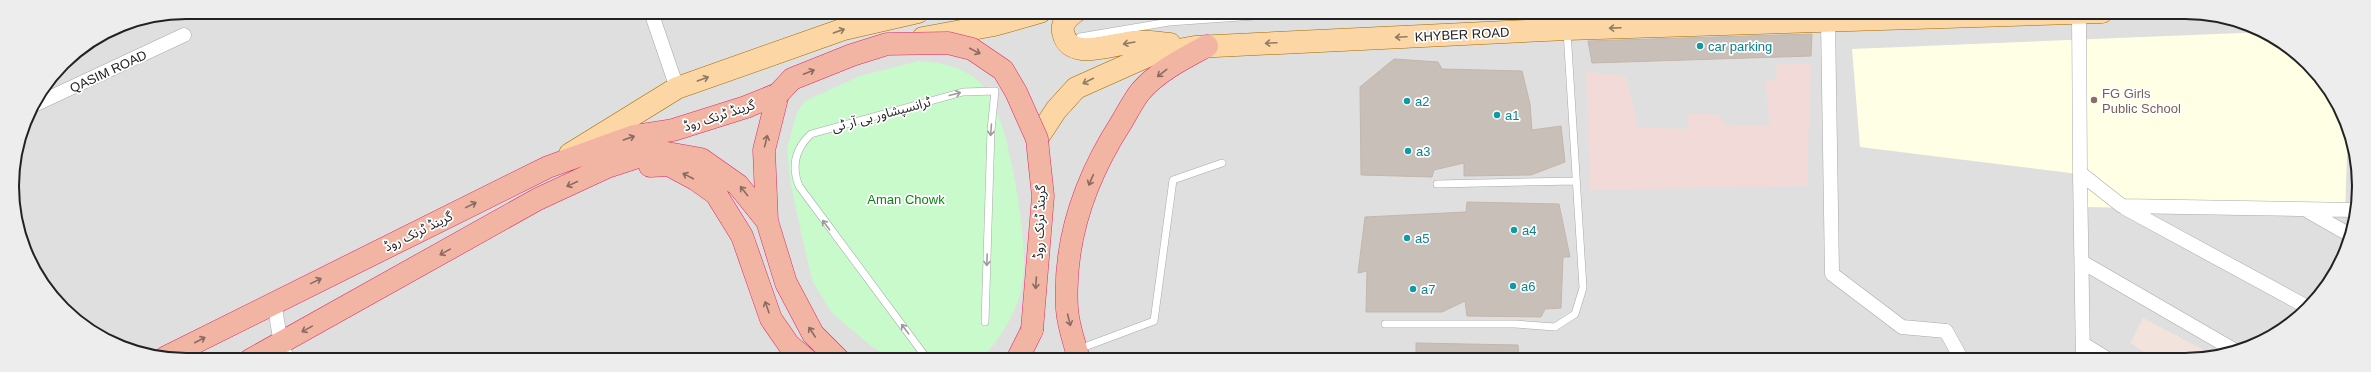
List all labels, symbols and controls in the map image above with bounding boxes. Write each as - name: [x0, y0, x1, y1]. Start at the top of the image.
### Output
- one-way arrow: [1609, 24, 1622, 31]
- street label: KHYBER ROAD: [1414, 25, 1510, 44]
- one-way arrow: [833, 26, 845, 34]
- one-way arrow: [1395, 33, 1408, 40]
- one-way arrow: [1122, 39, 1135, 47]
- one-way arrow: [1265, 39, 1278, 46]
- place label: car parking: [1708, 39, 1772, 54]
- marker: car parking: [1695, 41, 1705, 51]
- street label: QASIM ROAD: [67, 47, 149, 96]
- one-way arrow: [969, 48, 981, 55]
- one-way arrow: [803, 68, 815, 75]
- one-way arrow: [1156, 68, 1167, 77]
- one-way arrow: [697, 74, 709, 82]
- one-way arrow: [1083, 78, 1095, 86]
- place label: FG Girls Public School: [2102, 86, 2181, 116]
- one-way arrow: [949, 90, 962, 97]
- street label: ٹرانسپشاور بی آر ٹی: [830, 94, 933, 137]
- place label: a2: [1415, 94, 1429, 109]
- marker: FG Girls Public School: [2089, 95, 2099, 105]
- marker: a2: [1402, 96, 1412, 106]
- street label: گرینڈ ٹرنک روڈ: [682, 97, 757, 134]
- place label: a1: [1505, 108, 1519, 123]
- marker: a1: [1492, 110, 1502, 120]
- one-way arrow: [987, 123, 994, 136]
- one-way arrow: [623, 134, 635, 142]
- one-way arrow: [763, 134, 771, 147]
- place label: a3: [1416, 144, 1430, 159]
- marker: a3: [1403, 146, 1413, 156]
- one-way arrow: [683, 171, 695, 179]
- one-way arrow: [1087, 173, 1094, 185]
- one-way arrow: [566, 181, 578, 188]
- street label: گرینڈ ٹرنک روڈ: [1031, 184, 1048, 259]
- one-way arrow: [739, 186, 748, 197]
- park label: Aman Chowk: [867, 192, 945, 207]
- one-way arrow: [464, 201, 476, 208]
- street label: گرینڈ ٹرنک روڈ: [382, 208, 455, 255]
- one-way arrow: [822, 220, 830, 231]
- place label: a4: [1522, 223, 1536, 238]
- marker: a4: [1509, 225, 1519, 235]
- place label: a5: [1415, 231, 1429, 246]
- marker: a5: [1402, 233, 1412, 243]
- one-way arrow: [439, 249, 451, 256]
- one-way arrow: [983, 253, 990, 266]
- one-way arrow: [1033, 276, 1040, 289]
- one-way arrow: [310, 277, 322, 284]
- place label: a6: [1521, 279, 1535, 294]
- marker: a6: [1508, 281, 1518, 291]
- place label: a7: [1421, 282, 1435, 297]
- marker: a7: [1408, 284, 1418, 294]
- one-way arrow: [763, 301, 770, 314]
- one-way arrow: [1066, 313, 1073, 326]
- one-way arrow: [900, 323, 909, 334]
- one-way arrow: [301, 326, 313, 334]
- one-way arrow: [808, 327, 816, 338]
- one-way arrow: [194, 335, 206, 343]

